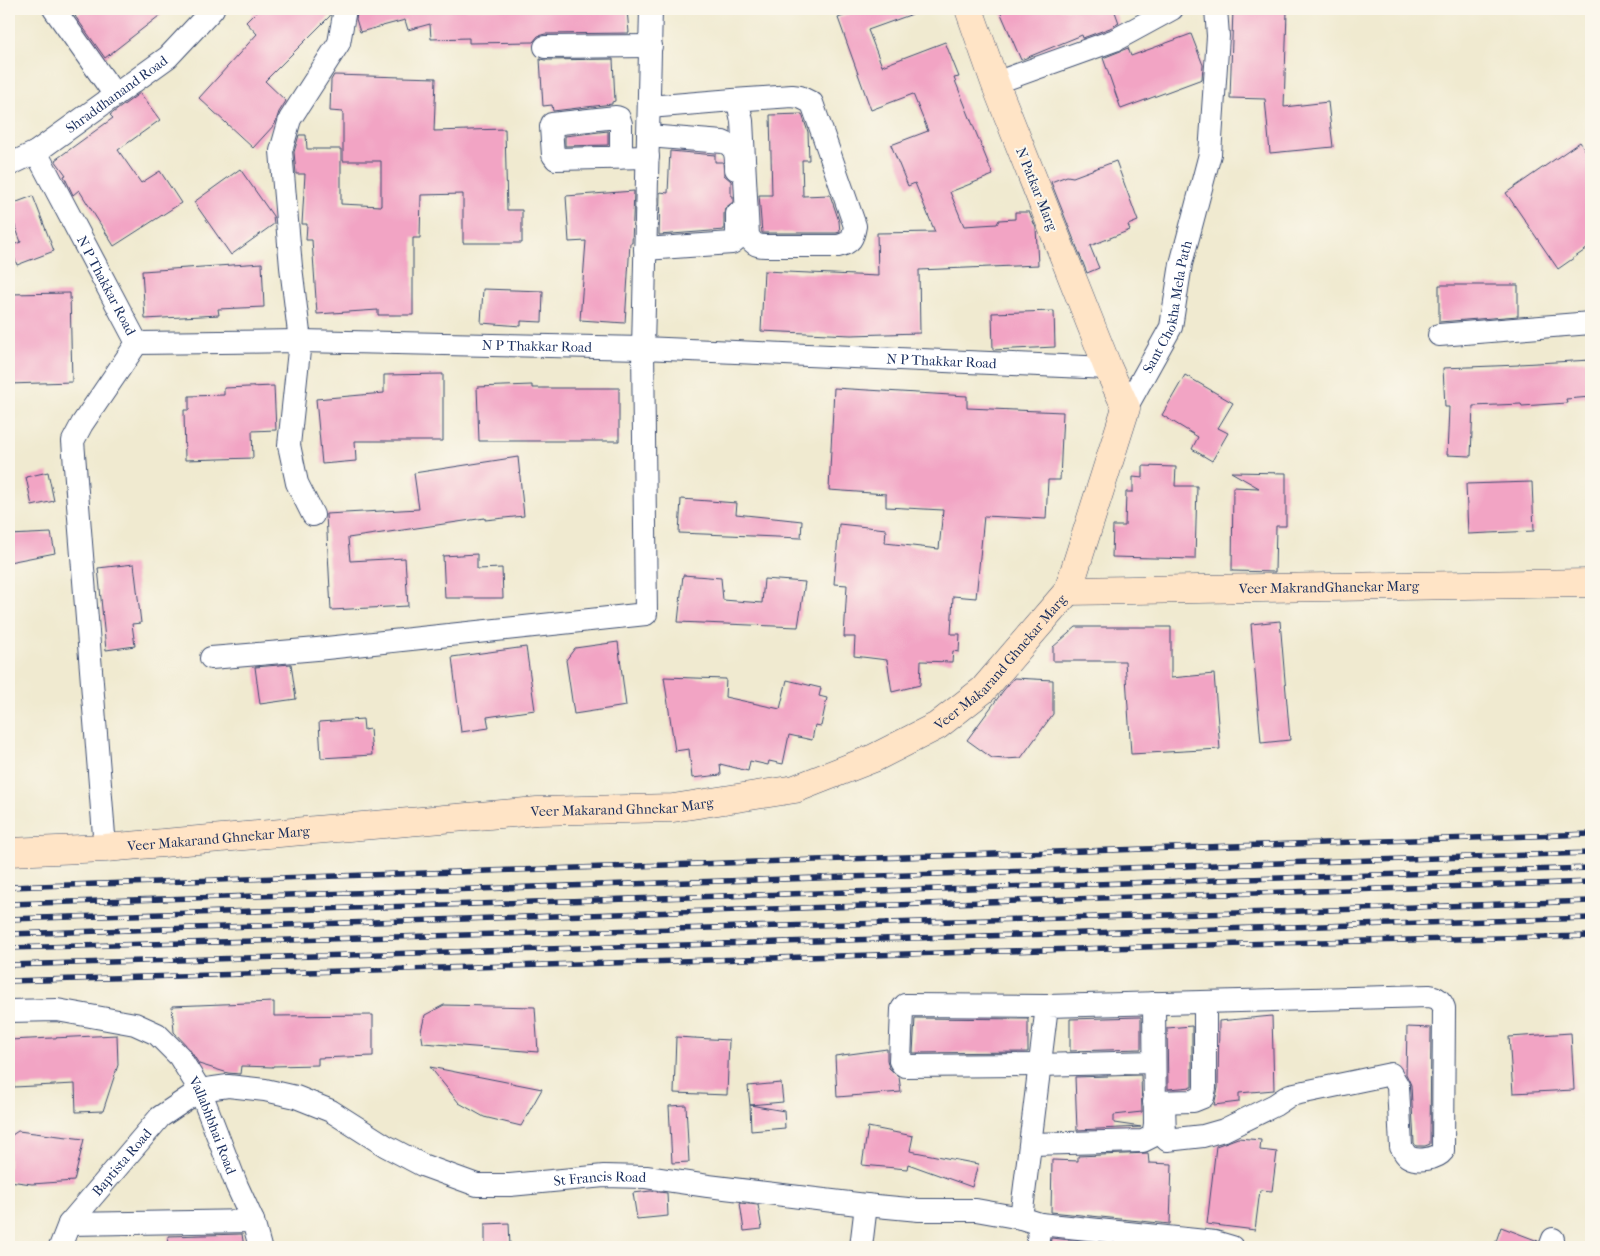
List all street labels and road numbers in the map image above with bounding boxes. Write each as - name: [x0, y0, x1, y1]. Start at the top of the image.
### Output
- street label: Shraddhanand Road: [62, 52, 171, 137]
- street label: N Patkar Marg: [1012, 145, 1061, 234]
- street label: N P Thakkar Road: [73, 233, 140, 339]
- street label: Sant Chokha Mela Path: [1139, 238, 1196, 376]
- street label: N P Thakkar Road: [482, 337, 593, 356]
- street label: N P Thakkar Road: [886, 350, 997, 372]
- street label: Veer MakrandGhanekar Marg: [1238, 578, 1420, 597]
- street label: Veer Makarand Ghnekar Marg: [930, 591, 1071, 735]
- street label: Veer Makarand Ghnekar Marg: [529, 794, 715, 821]
- street label: Veer Makarand Ghnekar Marg: [125, 822, 311, 855]
- street label: Vallabhbhai Road: [184, 1073, 240, 1177]
- street label: Baptista Road: [89, 1125, 156, 1200]
- street label: St Francis Road: [553, 1168, 647, 1190]

